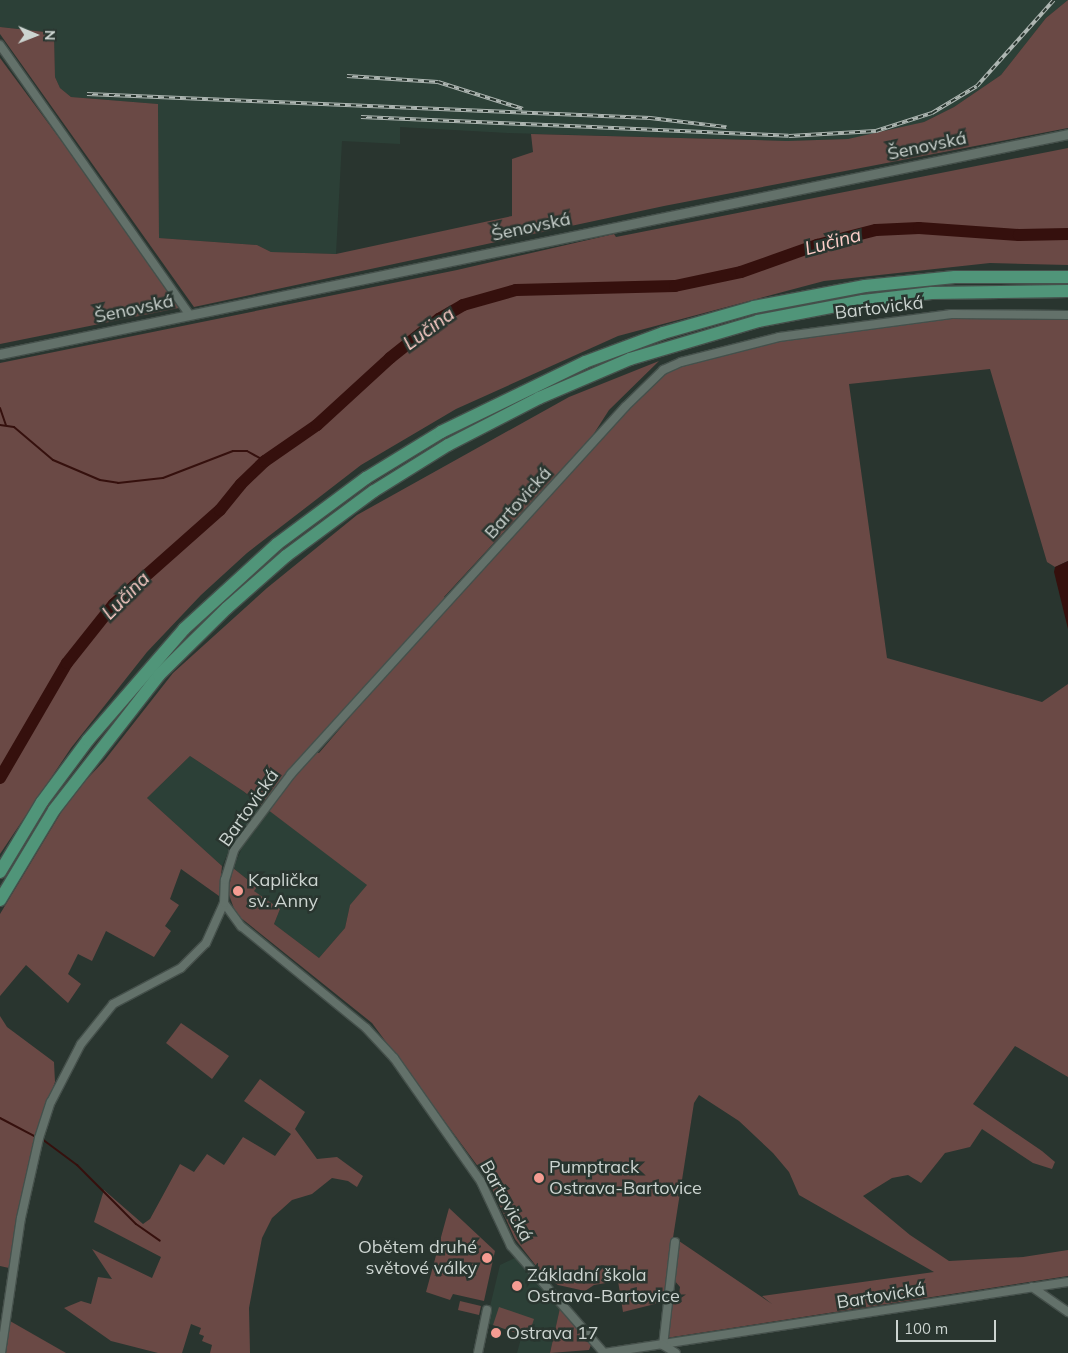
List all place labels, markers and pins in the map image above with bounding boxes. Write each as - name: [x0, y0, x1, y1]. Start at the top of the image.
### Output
- place label: Kaplička sv. Anny: [248, 870, 318, 912]
- marker: Kaplička sv. Anny: [232, 885, 244, 897]
- place label: Pumptrack Ostrava-Bartovice: [549, 1157, 702, 1200]
- marker: Pumptrack Ostrava-Bartovice: [533, 1172, 545, 1184]
- place label: Obětem druhé světové války: [358, 1237, 477, 1280]
- marker: Obětem druhé světové války: [481, 1252, 493, 1264]
- place label: Základní škola Ostrava-Bartovice: [527, 1265, 680, 1308]
- marker: Základní škola Ostrava-Bartovice: [511, 1280, 523, 1292]
- place label: Ostrava 17: [506, 1322, 599, 1344]
- marker: Ostrava 17: [490, 1327, 502, 1339]

